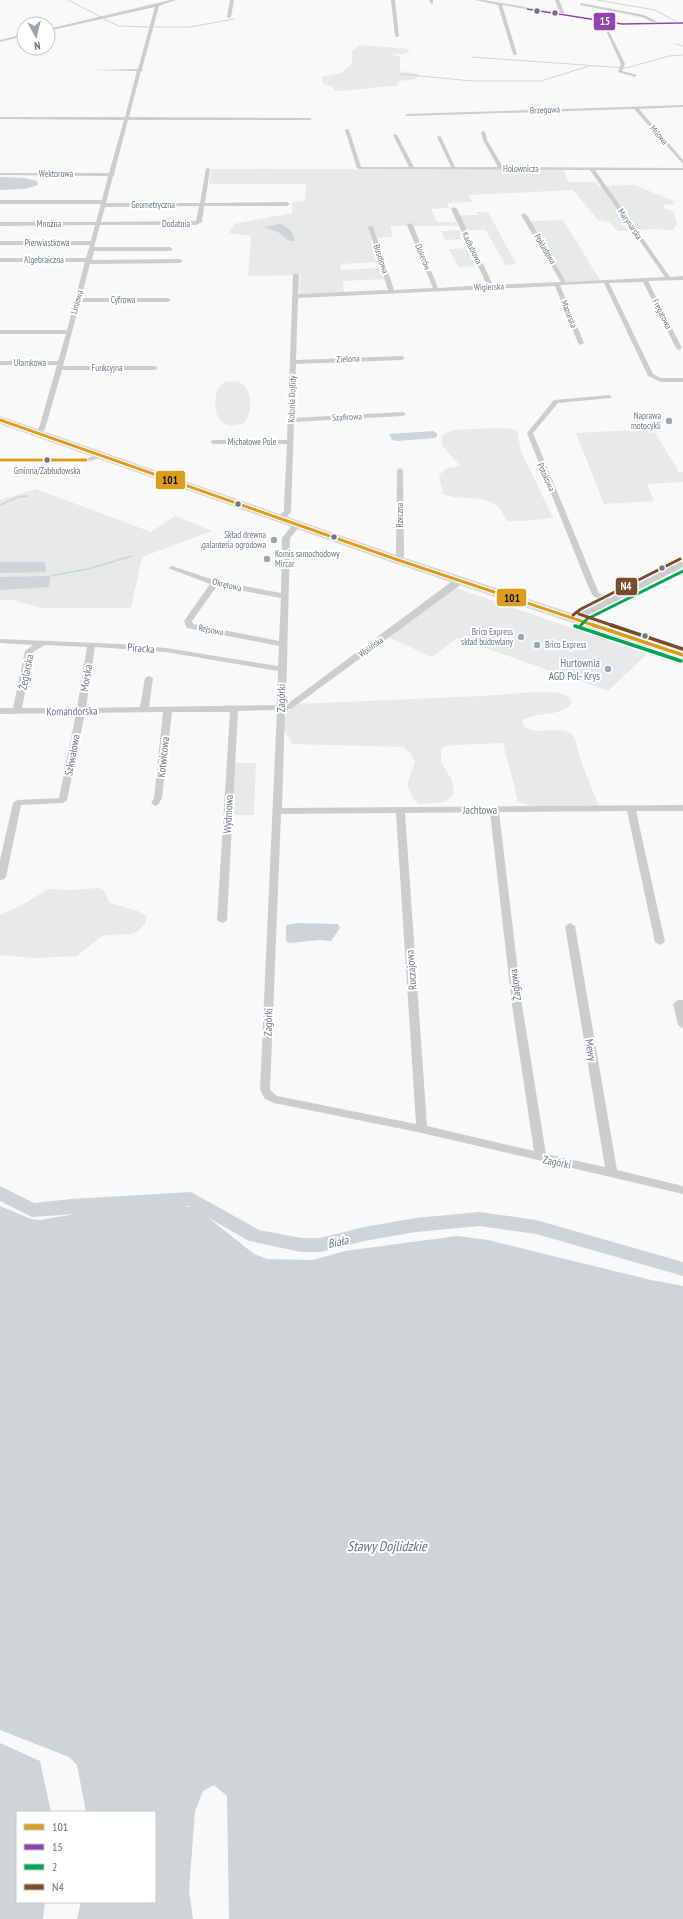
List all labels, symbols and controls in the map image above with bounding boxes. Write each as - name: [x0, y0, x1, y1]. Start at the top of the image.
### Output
- unlabelled marker: [532, 6, 542, 16]
- unlabelled marker: [550, 8, 560, 18]
- line badge: 15: [593, 12, 616, 31]
- text: 15: [600, 14, 610, 28]
- north arrow: [16, 16, 56, 56]
- text: N: [33, 39, 41, 53]
- street label: Brzegowa: [530, 103, 561, 116]
- street label: Milowa: [648, 123, 671, 147]
- street label: Holownicza: [503, 163, 539, 174]
- street label: Wektorowa: [39, 168, 74, 179]
- street label: Geometryczna: [131, 199, 175, 210]
- street label: Marynarska: [616, 206, 645, 242]
- street label: Mnożna: [37, 218, 62, 229]
- street label: Dodatnia: [162, 218, 190, 229]
- street label: Kadłubowa: [460, 230, 485, 266]
- street label: Pokładowa: [532, 232, 559, 266]
- street label: Pierwiastkowa: [25, 237, 70, 248]
- street label: Dokerów: [413, 242, 434, 272]
- street label: Busolowa: [371, 243, 392, 275]
- street label: Algebraiczna: [24, 254, 64, 265]
- street label: Wigierska: [474, 280, 505, 293]
- street label: Liniowa: [68, 288, 85, 315]
- street label: Cyfrowa: [111, 294, 136, 305]
- street label: Fregatowa: [650, 297, 675, 331]
- street label: Mazurska: [559, 298, 580, 330]
- street label: Zielona: [336, 352, 360, 365]
- street label: Ułamkowa: [14, 357, 47, 368]
- street label: Funkcyjna: [92, 362, 123, 374]
- street label: Kolonia Dojlidy: [285, 375, 299, 423]
- street label: Szafirowa: [332, 410, 363, 423]
- place label: Naprawa motocykli: [631, 410, 661, 431]
- marker: Naprawa motocykli: [664, 416, 674, 426]
- street label: Michałowe Pole: [228, 436, 277, 447]
- marker: Gminna/Zabłudowska: [42, 455, 52, 465]
- street label: Potokowa: [535, 461, 558, 493]
- place label: Gminna/Zabłudowska: [14, 465, 81, 476]
- line badge: 101: [155, 470, 186, 490]
- text: 101: [162, 473, 178, 487]
- unlabelled marker: [233, 499, 243, 509]
- street label: Rzeczna: [394, 502, 405, 527]
- place label: Skład drewna ,galanteria ogrodowa: [200, 529, 266, 550]
- unlabelled marker: [329, 532, 339, 542]
- marker: Skład drewna ,galanteria ogrodowa: [269, 535, 279, 545]
- place label: Komis samochodowy Mircar: [275, 548, 340, 569]
- marker: Komis samochodowy Mircar: [262, 554, 272, 564]
- unlabelled marker: [657, 563, 667, 573]
- street label: Okrętowa: [211, 576, 243, 594]
- line badge: N4: [615, 577, 638, 596]
- text: N4: [620, 579, 632, 593]
- line badge: 101: [496, 588, 527, 607]
- text: 101: [504, 591, 520, 605]
- street label: Rejsowa: [197, 622, 225, 638]
- place label: Brico Express skład budowlany: [461, 626, 514, 647]
- unlabelled marker: [640, 631, 650, 641]
- marker: Brico Express skład budowlany: [516, 632, 526, 642]
- street label: Wolińska: [356, 634, 385, 659]
- place label: Brico Express: [545, 639, 586, 650]
- street label: Piracka: [127, 640, 155, 656]
- marker: Brico Express: [532, 640, 542, 650]
- street label: Żeglarska: [15, 653, 37, 691]
- place label: Hurtownia AGD Pol- Krys: [549, 656, 600, 683]
- street label: Morska: [77, 663, 95, 693]
- marker: Hurtownia AGD Pol- Krys: [603, 664, 613, 674]
- street label: Zagórki: [274, 684, 288, 712]
- street label: Komandorska: [46, 704, 98, 718]
- street label: Szkwałowa: [61, 733, 83, 777]
- street label: Kotwicowa: [154, 736, 172, 778]
- street label: Wydmowa: [220, 794, 236, 834]
- street label: Jachtowa: [462, 803, 497, 817]
- street label: Ruczajowa: [403, 950, 419, 990]
- street label: Żaglowa: [506, 968, 524, 1002]
- street label: Zagórki: [261, 1008, 275, 1036]
- street label: Mewy: [582, 1038, 600, 1063]
- street label: Zagórki: [542, 1152, 572, 1172]
- water label: Biała: [326, 1232, 351, 1251]
- water label: Stawy Dojlidzkie: [347, 1537, 428, 1555]
- legend: [16, 1811, 156, 1903]
- text: 101: [52, 1819, 68, 1834]
- text: 15: [52, 1839, 63, 1854]
- text: 2: [52, 1859, 57, 1874]
- text: N4: [52, 1879, 64, 1894]

